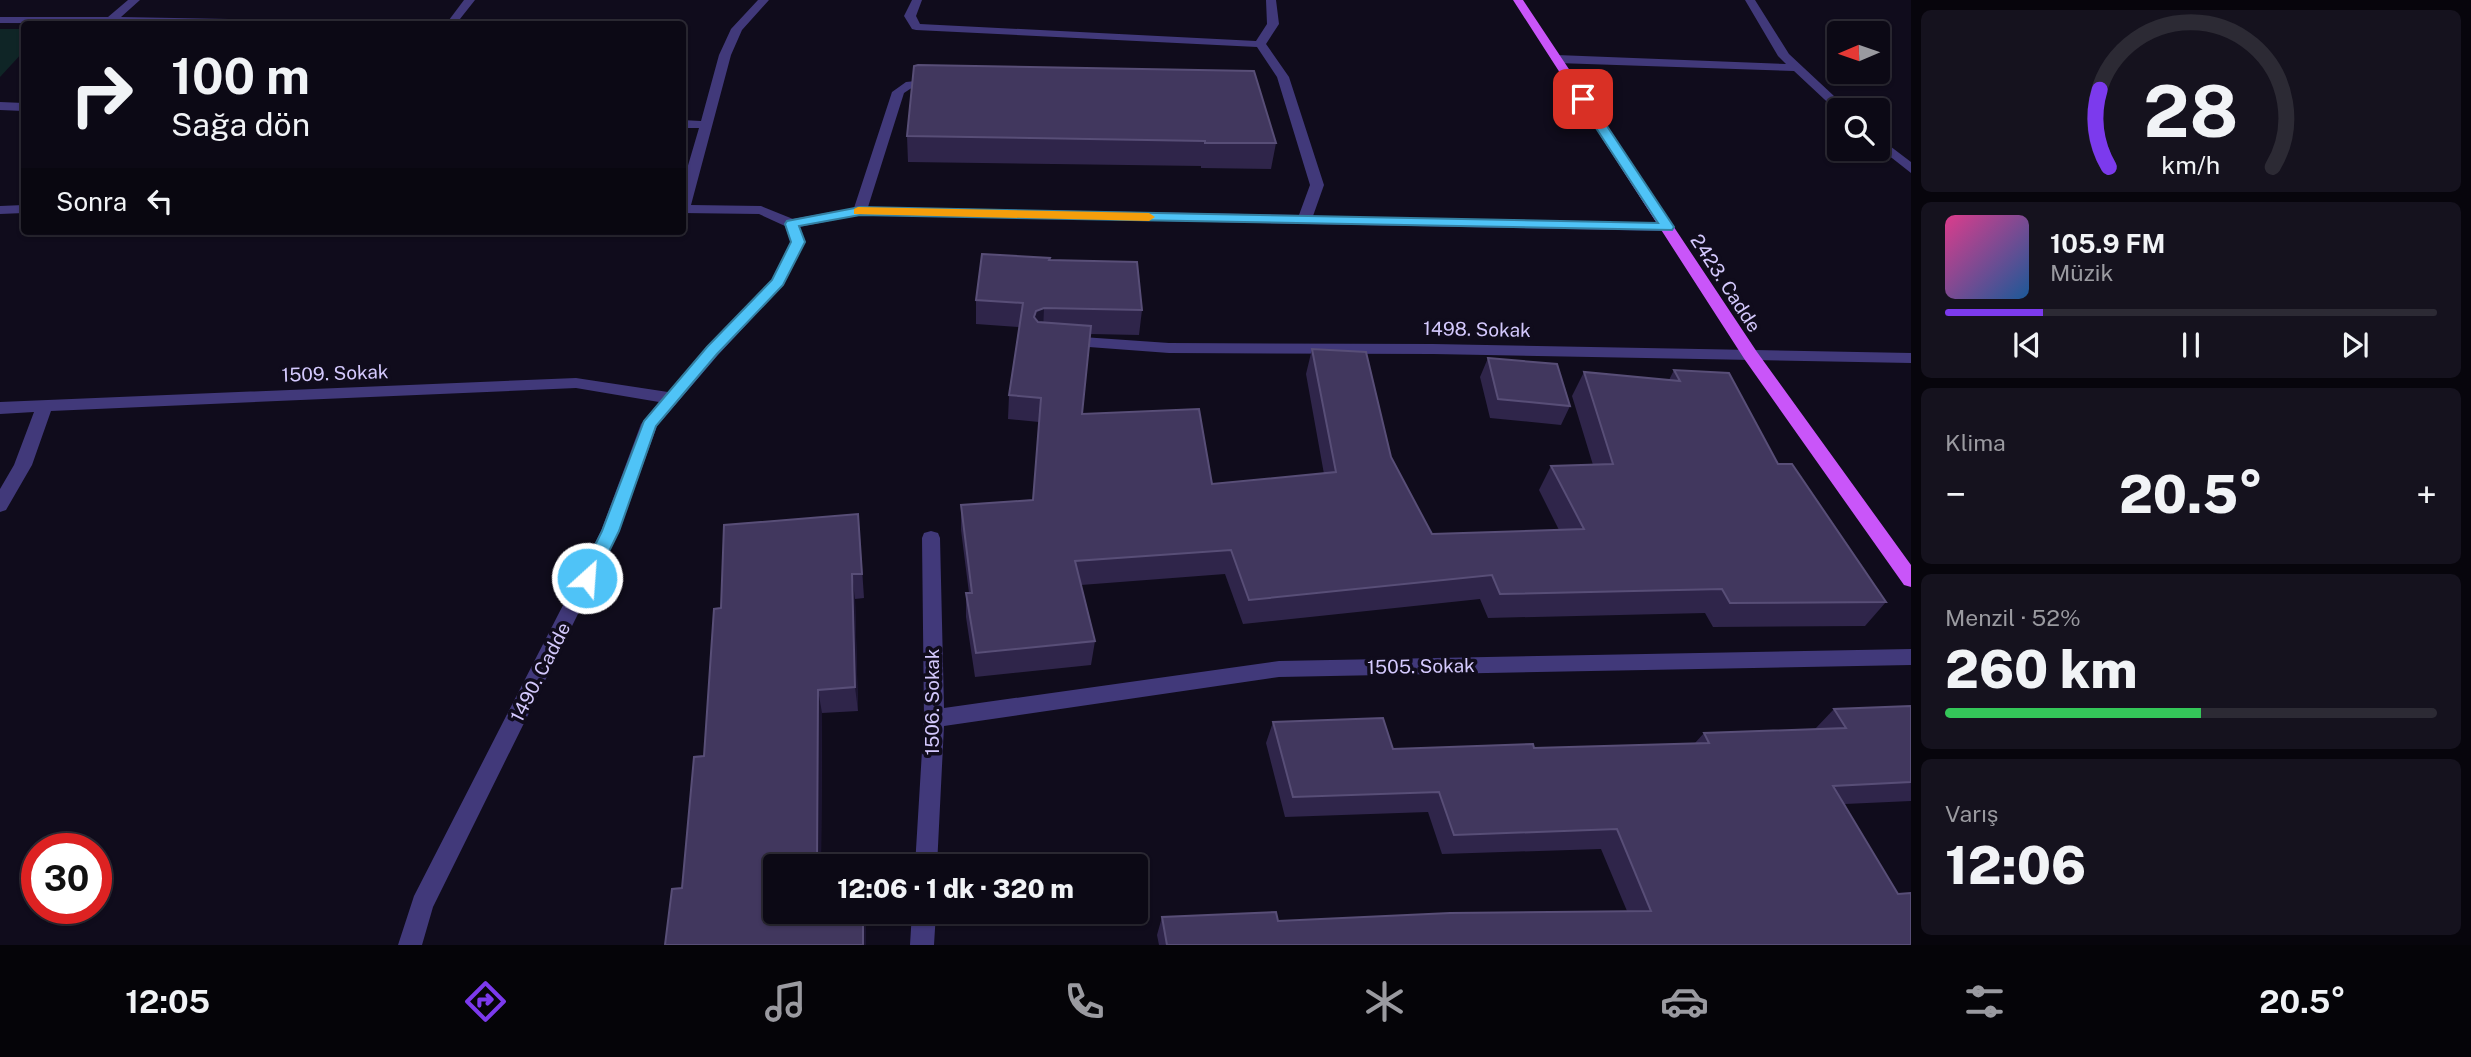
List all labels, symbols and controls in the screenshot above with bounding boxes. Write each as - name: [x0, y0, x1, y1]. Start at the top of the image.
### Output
- north arrow: [1827, 21, 1890, 84]
- map controls: [1827, 21, 1890, 161]
- text: 100 m: [171, 47, 310, 105]
- icon: right: [56, 49, 147, 140]
- text: 28: [2143, 68, 2239, 153]
- pin: [1553, 69, 1613, 129]
- icon: arrive: [1564, 80, 1602, 118]
- button: search: [1827, 98, 1890, 161]
- text: Sağa dön: [171, 106, 310, 143]
- text: km/h: [2162, 150, 2220, 180]
- icon: left: [141, 182, 179, 220]
- text: Sonra: [56, 186, 127, 217]
- text: 105.9 FM: [2050, 228, 2165, 259]
- street label: 2423. Cadde: [1686, 230, 1766, 336]
- text: Müzik: [2050, 259, 2113, 286]
- street label: 1498. Sokak: [1423, 317, 1531, 341]
- icon: previous: [2008, 326, 2046, 364]
- icon: pause: [2172, 326, 2210, 364]
- icon: next: [2336, 326, 2374, 364]
- street label: 1509. Sokak: [281, 360, 389, 386]
- text: Klima: [1945, 429, 2006, 456]
- text: 20.5°: [2119, 464, 2263, 525]
- text: −: [1945, 472, 1966, 517]
- text: +: [2416, 472, 2437, 517]
- position arrow: [550, 541, 624, 615]
- text: Menzil · 52%: [1945, 604, 2081, 631]
- street label: 1490. Cadde: [506, 619, 574, 725]
- text: 260 km: [1945, 639, 2138, 700]
- street label: 1506. Sokak: [921, 648, 943, 756]
- street label: 1505. Sokak: [1367, 654, 1475, 678]
- text: Varış: [1945, 800, 1998, 827]
- speed limit sign: 30: [21, 833, 112, 924]
- text: 12:06: [1945, 835, 2086, 896]
- text: 12:06 · 1 dk · 320 m: [837, 873, 1074, 904]
- icon: directions: [461, 977, 510, 1026]
- icon: music: [761, 977, 810, 1026]
- icon: phone: [1060, 977, 1109, 1026]
- icon: climate: [1360, 977, 1409, 1026]
- icon: car: [1660, 977, 1709, 1026]
- icon: filters: [1960, 977, 2009, 1026]
- text: 12:05: [125, 983, 210, 1020]
- text: 20.5°: [2259, 983, 2346, 1020]

